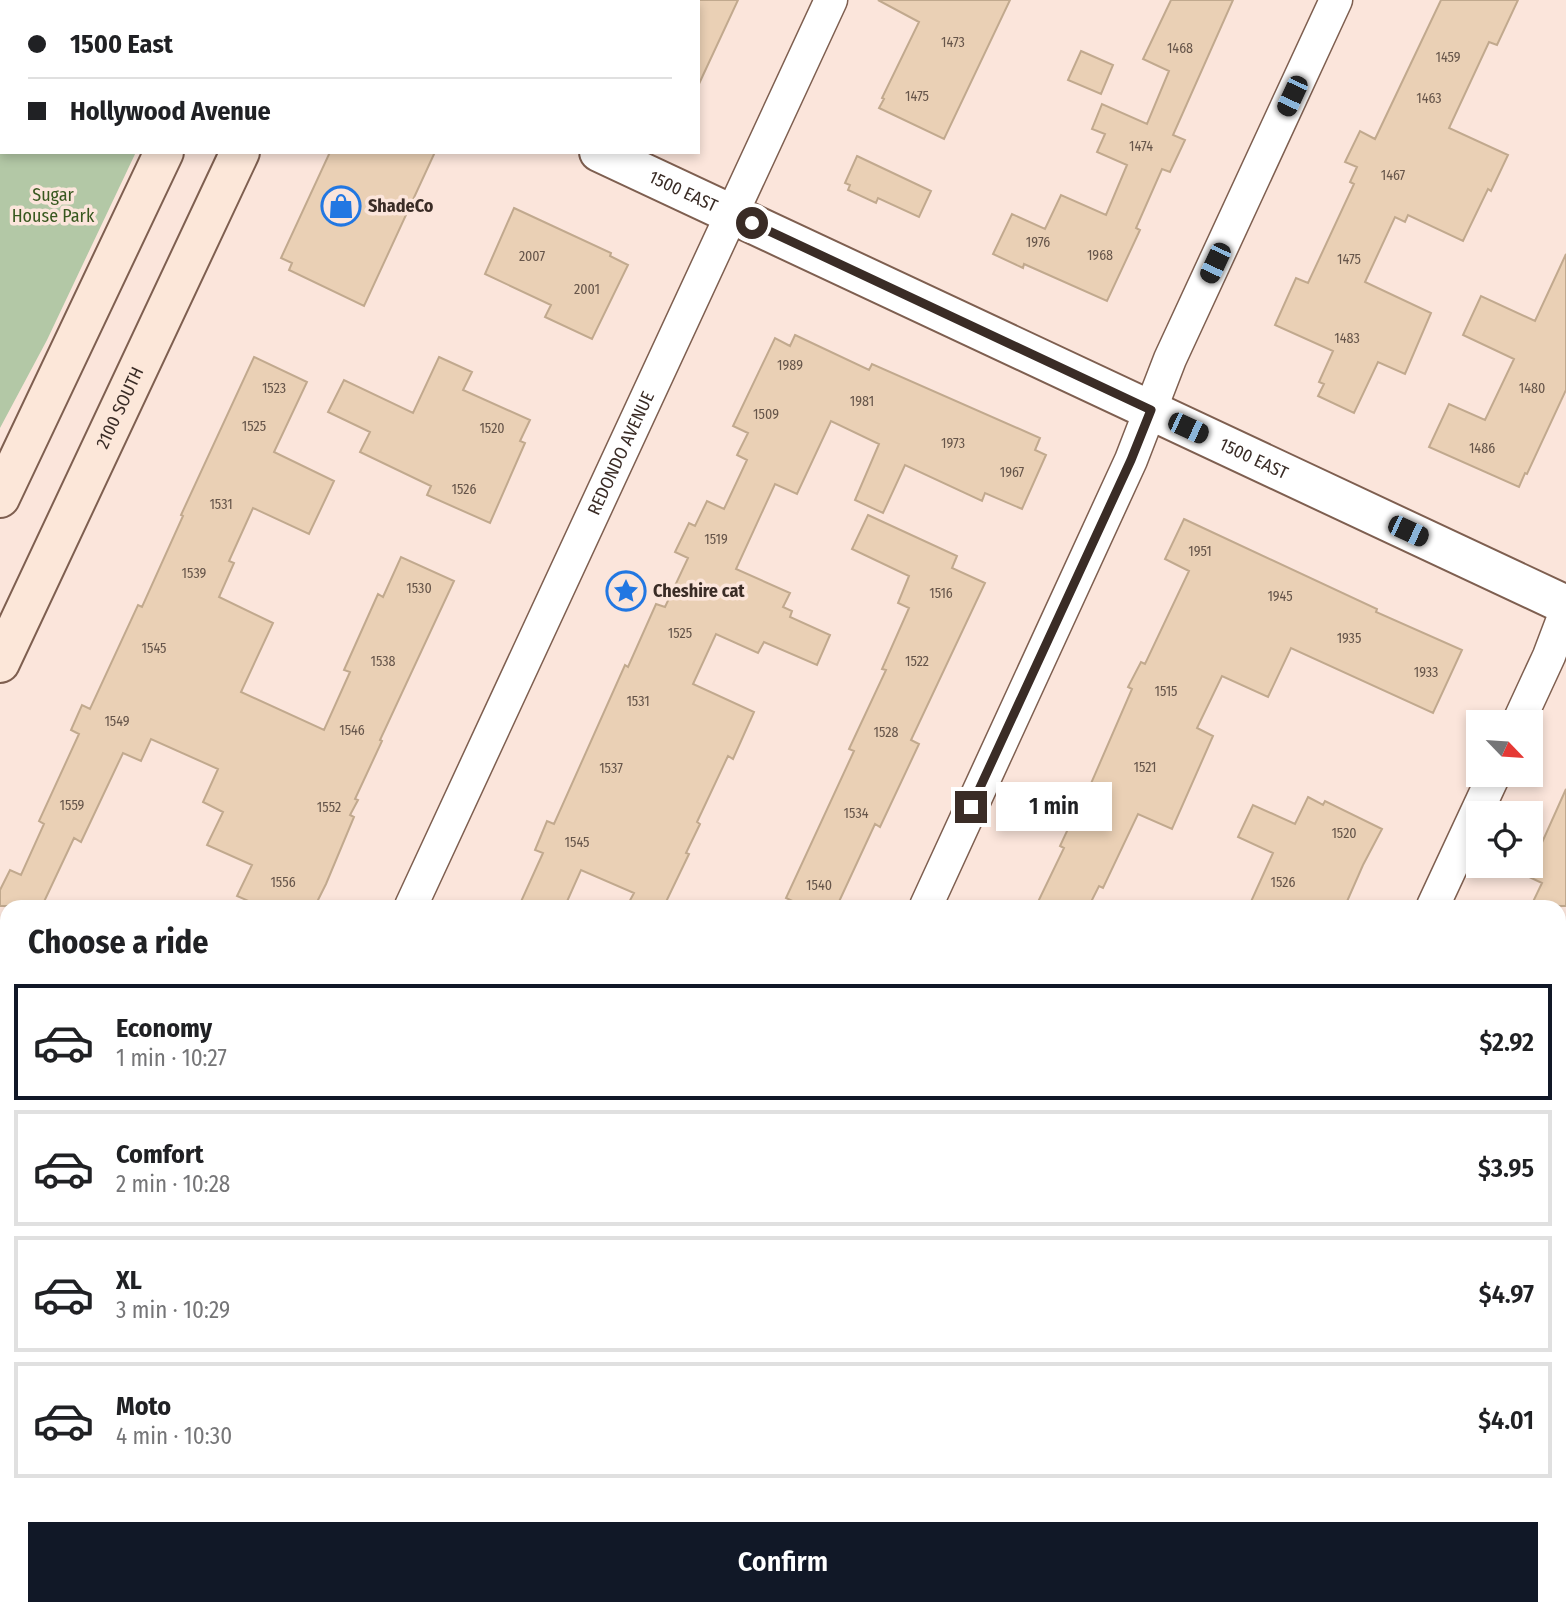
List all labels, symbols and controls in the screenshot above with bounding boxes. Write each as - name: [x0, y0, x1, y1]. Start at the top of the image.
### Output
- text: 1500 East: [70, 29, 173, 60]
- house number: 1473: [941, 34, 965, 51]
- house number: 1468: [1167, 40, 1193, 57]
- house number: 1459: [1435, 49, 1461, 66]
- car: [1274, 73, 1311, 119]
- house number: 1475: [905, 88, 929, 105]
- house number: 1463: [1416, 90, 1442, 107]
- text: Hollywood Avenue: [70, 96, 271, 127]
- house number: 1474: [1129, 138, 1153, 155]
- street label: 1500 EAST: [645, 166, 722, 217]
- house number: 1467: [1381, 167, 1406, 184]
- park label: Sugar House Park: [12, 184, 95, 227]
- shop icon: ShadeCo: [320, 185, 362, 227]
- place label: ShadeCo: [368, 195, 434, 217]
- route start: [736, 207, 768, 239]
- house number: 1976: [1026, 234, 1050, 251]
- car: [1197, 240, 1234, 286]
- house number: 1968: [1087, 247, 1113, 264]
- house number: 2007: [519, 248, 545, 265]
- house number: 1475: [1337, 251, 1361, 268]
- house number: 2001: [574, 281, 600, 298]
- house number: 1483: [1334, 330, 1360, 347]
- house number: 1989: [777, 357, 803, 374]
- street label: 2100 SOUTH: [91, 363, 148, 452]
- house number: 1523: [262, 380, 286, 397]
- house number: 1480: [1519, 380, 1545, 397]
- street label: REDONDO AVENUE: [583, 388, 659, 519]
- house number: 1981: [850, 393, 874, 410]
- house number: 1509: [753, 406, 779, 423]
- car: [1165, 410, 1212, 446]
- house number: 1525: [242, 418, 266, 435]
- house number: 1520: [479, 420, 505, 437]
- street label: 1500 EAST: [1216, 433, 1292, 484]
- house number: 1973: [941, 435, 965, 452]
- house number: 1486: [1469, 440, 1495, 457]
- house number: 1967: [1000, 464, 1025, 481]
- house number: 1526: [452, 481, 476, 498]
- house number: 1531: [209, 496, 233, 513]
- car: [1385, 513, 1432, 549]
- house number: 1519: [704, 531, 728, 548]
- house number: 1951: [1188, 543, 1212, 560]
- house number: 1539: [182, 565, 207, 582]
- place icon: Cheshire cat: [605, 570, 647, 612]
- house number: 1530: [406, 580, 432, 597]
- place label: Cheshire cat: [653, 580, 745, 602]
- house number: 1516: [929, 585, 953, 602]
- house number: 1945: [1267, 588, 1293, 605]
- house number: 1525: [668, 625, 692, 642]
- house number: 1935: [1337, 630, 1361, 647]
- house number: 1545: [142, 640, 166, 657]
- house number: 1538: [370, 653, 396, 670]
- house number: 1522: [905, 653, 929, 670]
- house number: 1933: [1414, 664, 1438, 681]
- house number: 1515: [1154, 683, 1178, 700]
- house number: 1531: [626, 693, 650, 710]
- north arrow: [1466, 710, 1544, 788]
- map controls: [1466, 710, 1543, 878]
- house number: 1549: [104, 713, 130, 730]
- house number: 1546: [339, 722, 365, 739]
- house number: 1528: [874, 724, 898, 741]
- house number: 1521: [1133, 759, 1157, 776]
- house number: 1537: [599, 760, 623, 777]
- callout: 1 min: [996, 782, 1111, 832]
- route end: [955, 791, 987, 823]
- text: 1 min: [1029, 792, 1079, 820]
- house number: 1559: [60, 797, 85, 814]
- house number: 1552: [317, 799, 341, 816]
- button: locate: [1466, 801, 1543, 878]
- house number: 1534: [844, 805, 869, 822]
- house number: 1520: [1331, 825, 1357, 842]
- house number: 1545: [565, 834, 589, 851]
- house number: 1556: [270, 874, 296, 891]
- house number: 1526: [1271, 874, 1295, 891]
- house number: 1540: [806, 877, 832, 894]
- text: Choose a ride: [28, 923, 209, 961]
- icon: car: [32, 1011, 95, 1074]
- text: Economy: [116, 1013, 212, 1044]
- text: $2.92: [1479, 1027, 1534, 1058]
- text: 1 min · 10:27: [116, 1044, 227, 1072]
- icon: car: [32, 1137, 95, 1200]
- text: Comfort: [116, 1139, 204, 1170]
- text: $3.95: [1478, 1153, 1534, 1184]
- text: 2 min · 10:28: [116, 1170, 230, 1198]
- icon: car: [32, 1263, 95, 1326]
- text: XL: [116, 1265, 142, 1296]
- text: $4.97: [1479, 1279, 1534, 1310]
- text: 3 min · 10:29: [116, 1296, 230, 1324]
- icon: car: [32, 1389, 95, 1452]
- text: Moto: [116, 1391, 171, 1422]
- text: $4.01: [1478, 1405, 1534, 1436]
- text: 4 min · 10:30: [116, 1422, 232, 1450]
- button: Confirm: [28, 1522, 1538, 1602]

